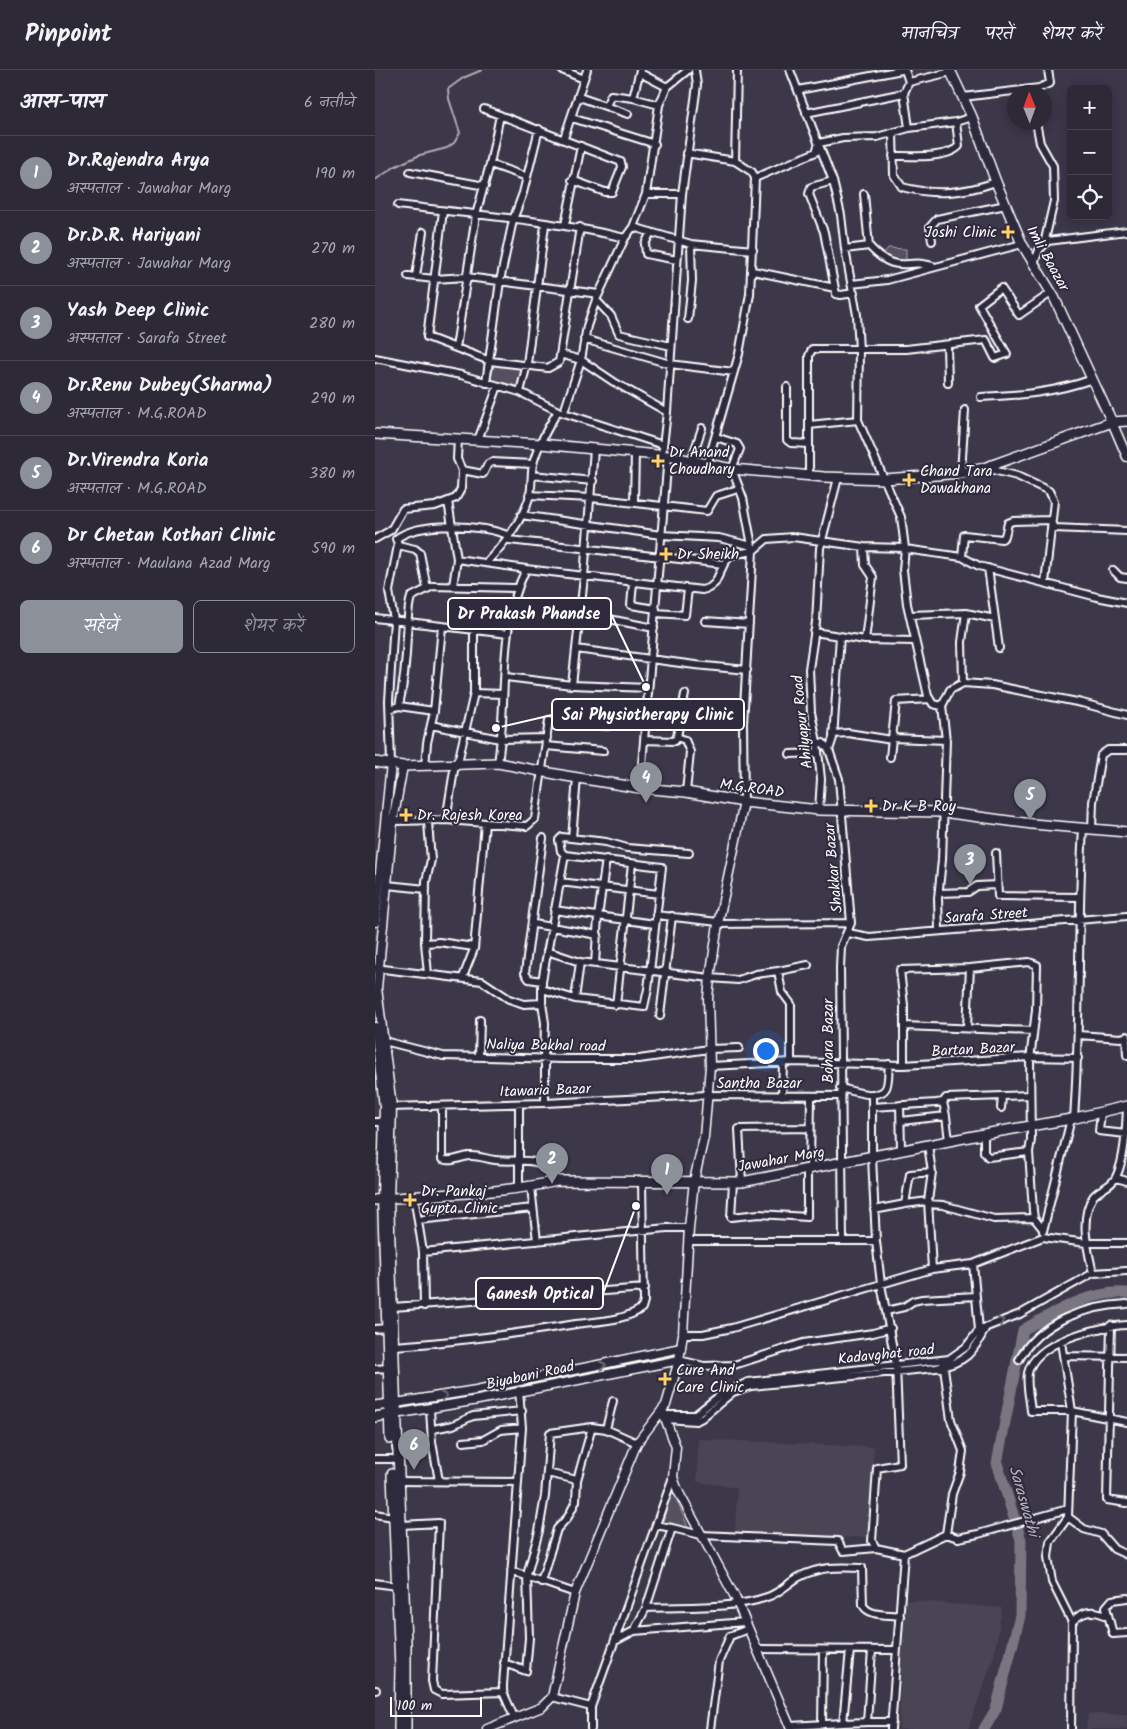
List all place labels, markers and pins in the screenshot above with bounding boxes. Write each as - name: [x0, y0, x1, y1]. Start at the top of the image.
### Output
- place label: Joshi Clinic: [925, 221, 997, 245]
- marker: Joshi Clinic: [1001, 225, 1015, 239]
- place label: Dr Anand Choudhary: [669, 441, 736, 482]
- marker: Dr Anand Choudhary: [651, 454, 665, 468]
- place label: Chand Tara Dawakhana: [920, 460, 993, 501]
- marker: Chand Tara Dawakhana: [902, 473, 916, 487]
- place label: Dr Sheikh: [677, 543, 739, 567]
- marker: Dr Sheikh: [659, 547, 673, 561]
- callout: Dr Prakash Phandse: [448, 598, 611, 629]
- callout: Sai Physiotherapy Clinic: [552, 699, 744, 730]
- pin: 4: [630, 762, 662, 803]
- pin: 5: [1014, 779, 1046, 820]
- place label: Dr K B Roy: [882, 795, 957, 819]
- marker: Dr K B Roy: [864, 799, 878, 813]
- place label: Dr. Rajesh Korea: [417, 804, 522, 828]
- marker: Dr. Rajesh Korea: [399, 808, 413, 822]
- pin: 3: [954, 844, 986, 885]
- pin: 2: [536, 1143, 568, 1184]
- pin: 1: [651, 1154, 683, 1195]
- place label: Dr. Pankaj Gupta Clinic: [421, 1180, 498, 1221]
- marker: Dr. Pankaj Gupta Clinic: [403, 1193, 417, 1207]
- callout: Ganesh Optical: [476, 1278, 603, 1309]
- place label: Cure And Care Clinic: [676, 1359, 745, 1400]
- marker: Cure And Care Clinic: [658, 1372, 672, 1386]
- pin: 6: [398, 1429, 430, 1470]

